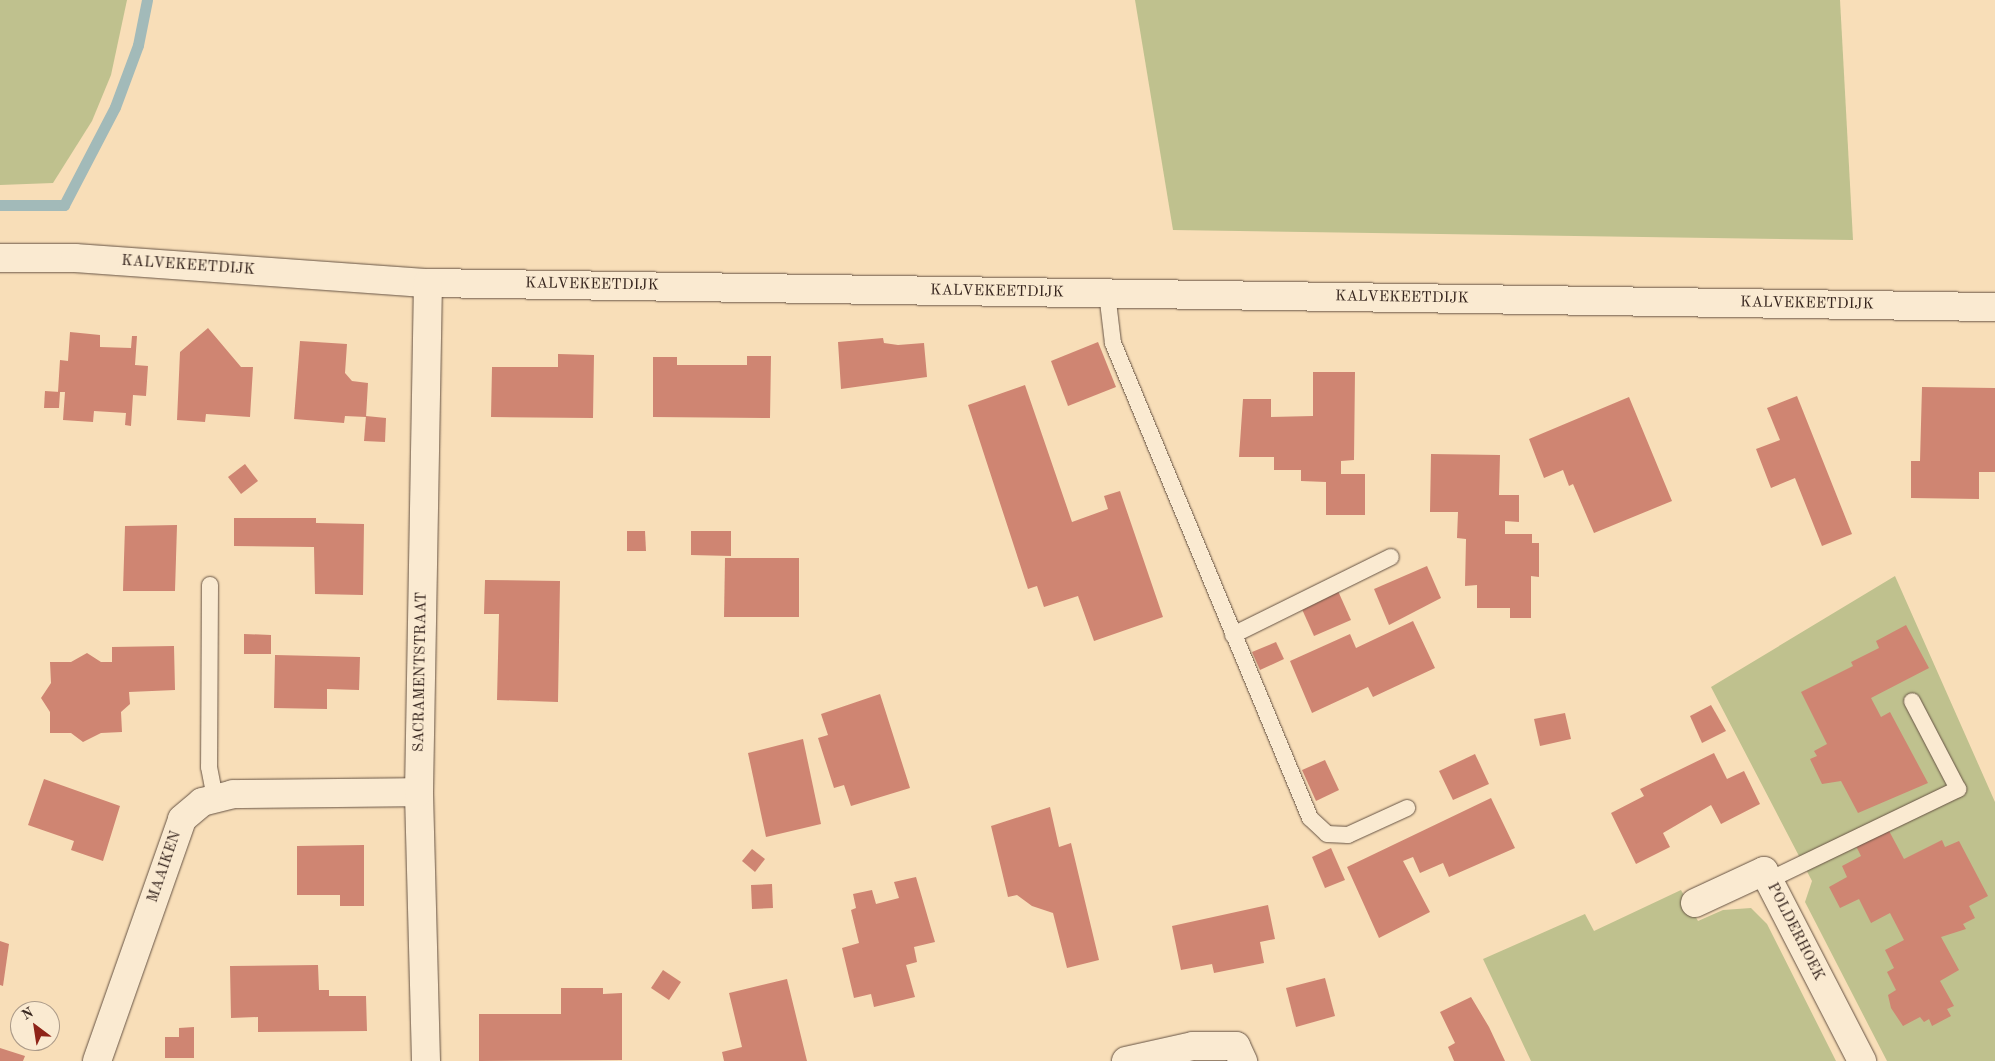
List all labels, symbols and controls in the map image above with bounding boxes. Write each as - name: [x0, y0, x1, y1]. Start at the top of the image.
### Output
- street label: KALVEKEETDIJK: [121, 252, 255, 280]
- street label: KALVEKEETDIJK: [525, 275, 659, 295]
- street label: KALVEKEETDIJK: [930, 282, 1064, 302]
- street label: KALVEKEETDIJK: [1335, 288, 1469, 308]
- street label: KALVEKEETDIJK: [1740, 294, 1874, 314]
- street label: SACRAMENTSTRAAT: [411, 592, 431, 752]
- street label: MAAIKEN: [144, 829, 186, 905]
- street label: POLDERHOEK: [1763, 880, 1827, 984]
- north arrow: [10, 1001, 60, 1051]
- text: N: [20, 1005, 36, 1023]

